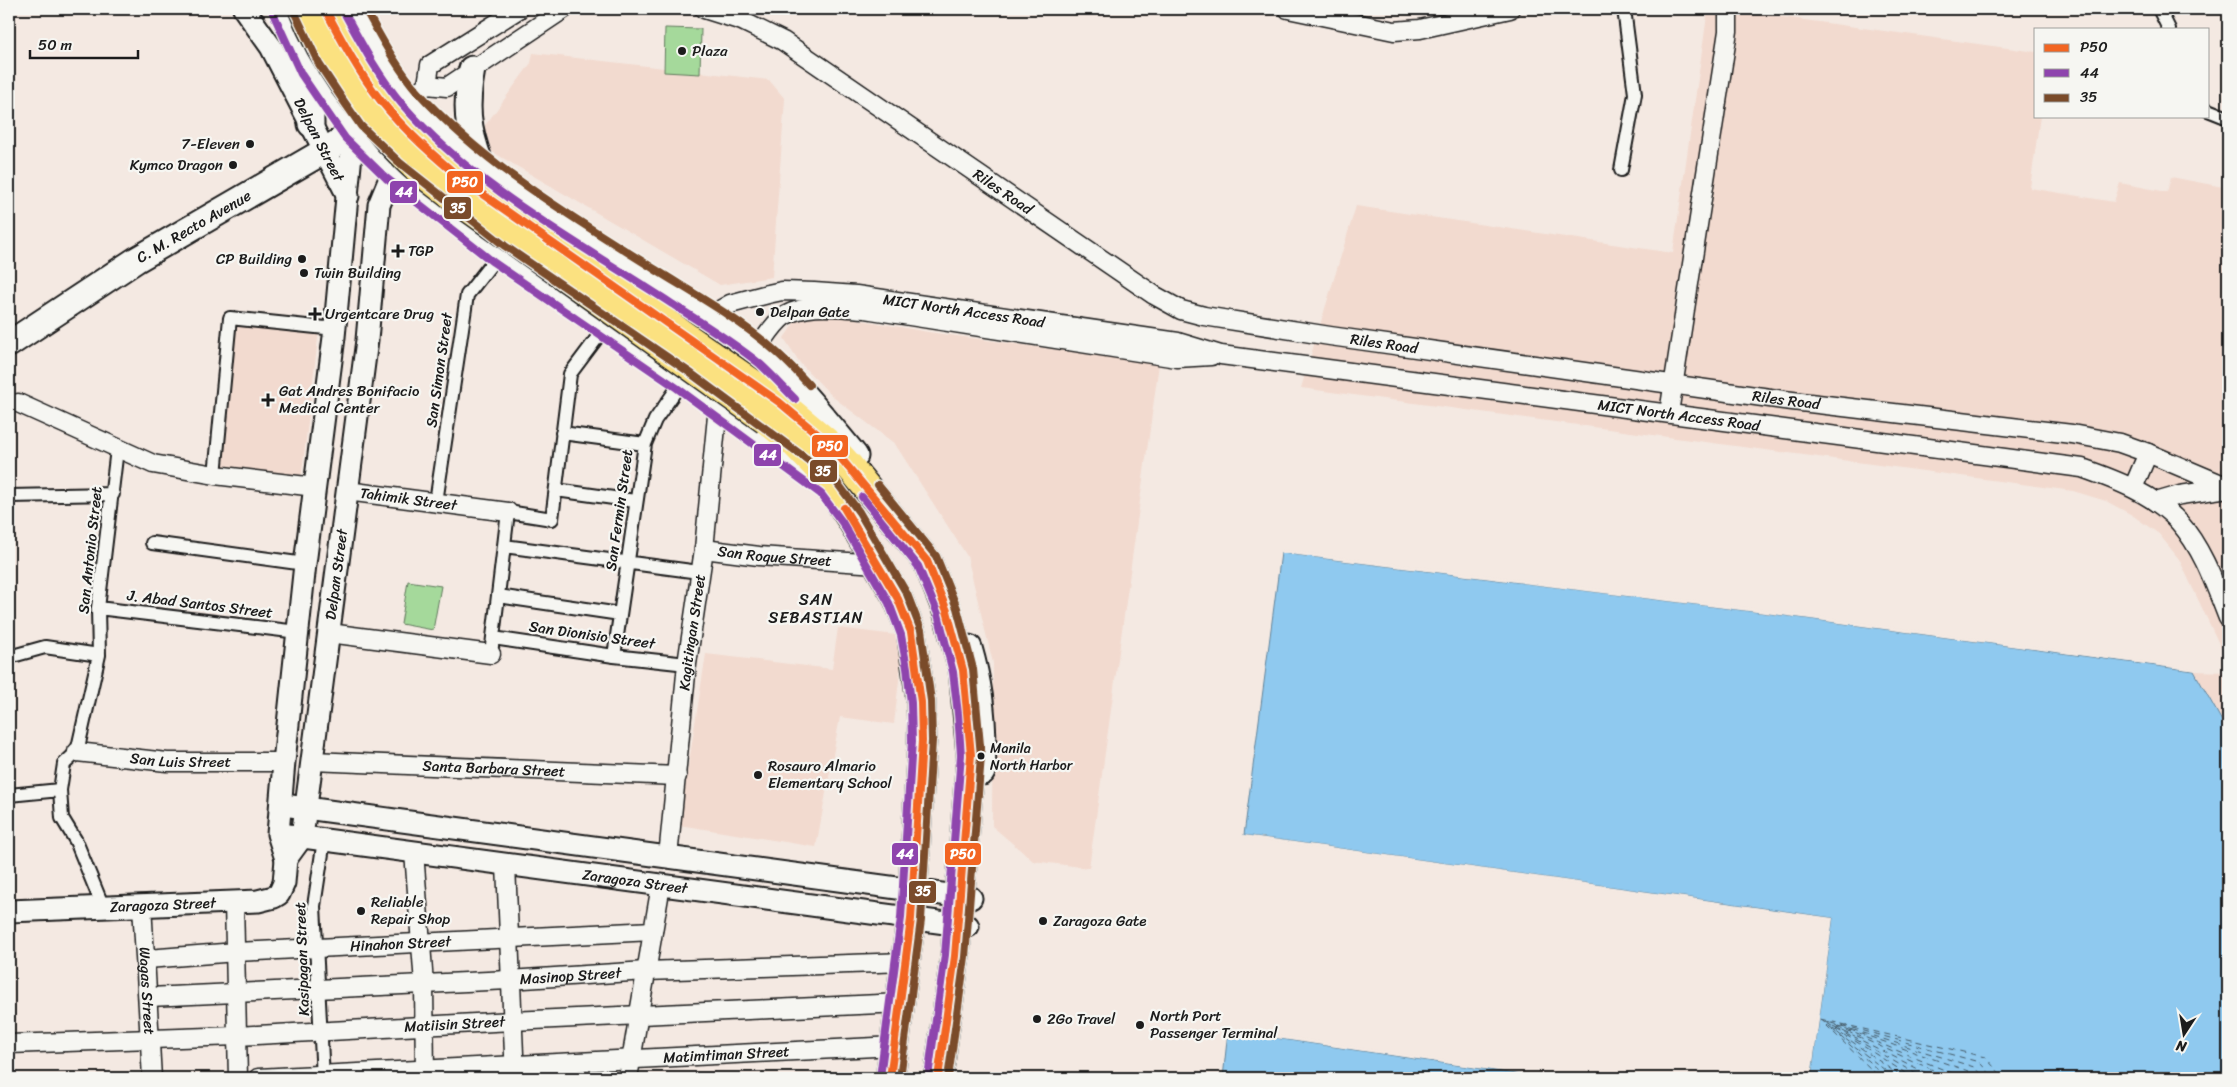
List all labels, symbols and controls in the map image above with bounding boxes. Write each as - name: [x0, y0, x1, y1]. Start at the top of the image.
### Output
- scale bar: [30, 28, 138, 60]
- legend: [2034, 28, 2210, 118]
- text: 50 m: [38, 32, 73, 58]
- text: P50: [2080, 34, 2108, 60]
- place label: Plaza: [692, 38, 728, 64]
- marker: Plaza: [676, 45, 688, 57]
- text: 44: [2080, 60, 2099, 86]
- text: 35: [2080, 84, 2097, 110]
- street label: Delpan Street: [286, 93, 352, 187]
- place label: 7-Eleven: [181, 131, 240, 157]
- marker: 7-Eleven: [244, 138, 256, 150]
- place label: Kymco Dragon: [130, 152, 223, 178]
- marker: Kymco Dragon: [227, 159, 239, 171]
- street label: Riles Road: [968, 162, 1039, 222]
- line badge: P50: [446, 170, 484, 194]
- text: P50: [452, 170, 478, 195]
- line badge: 44: [389, 180, 418, 204]
- text: 44: [394, 180, 413, 205]
- street label: C. M. Recto Avenue: [131, 183, 256, 270]
- line badge: 35: [443, 196, 472, 220]
- text: 35: [449, 196, 467, 221]
- place label: TGP: [408, 238, 434, 264]
- marker: TGP: [392, 245, 404, 257]
- place label: CP Building: [216, 246, 292, 272]
- marker: CP Building: [296, 253, 308, 265]
- place label: Twin Building: [314, 260, 401, 286]
- marker: Twin Building: [298, 267, 310, 279]
- street label: MICT North Access Road: [881, 286, 1048, 336]
- place label: Delpan Gate: [770, 299, 850, 325]
- place label: Urgentcare Drug: [325, 301, 435, 327]
- marker: Delpan Gate: [754, 306, 766, 318]
- marker: Urgentcare Drug: [309, 308, 321, 320]
- street label: San Simon Street: [418, 310, 460, 429]
- street label: Riles Road: [1349, 326, 1421, 361]
- place label: Gat Andres Bonifacio Medical Center: [279, 378, 420, 421]
- street label: Riles Road: [1751, 383, 1823, 417]
- street label: MICT North Access Road: [1596, 392, 1762, 439]
- marker: Gat Andres Bonifacio Medical Center: [261, 393, 275, 407]
- line badge: P50: [811, 434, 849, 458]
- text: P50: [817, 434, 843, 459]
- line badge: 44: [753, 443, 782, 467]
- text: 44: [758, 443, 777, 468]
- street label: San Fermin Street: [598, 447, 640, 573]
- line badge: 35: [809, 459, 838, 483]
- text: 35: [814, 459, 832, 484]
- street label: Tahimik Street: [358, 480, 460, 518]
- street label: San Antonio Street: [70, 485, 110, 615]
- street label: Delpan Street: [318, 526, 355, 622]
- street label: San Roque Street: [716, 538, 833, 574]
- street label: Kagitingan Street: [671, 572, 713, 692]
- street label: J. Abad Santos Street: [125, 582, 275, 626]
- district label: SAN SEBASTIAN: [768, 585, 864, 632]
- street label: San Dionisio Street: [527, 613, 658, 657]
- place label: Manila North Harbor: [990, 736, 1074, 778]
- street label: San Luis Street: [129, 745, 231, 775]
- marker: Manila North Harbor: [976, 751, 986, 761]
- street label: Santa Barbara Street: [422, 753, 566, 784]
- place label: Rosauro Almario Elementary School: [768, 753, 893, 796]
- marker: Rosauro Almario Elementary School: [752, 769, 764, 781]
- line badge: 44: [891, 842, 919, 866]
- text: 44: [895, 842, 914, 867]
- line badge: P50: [944, 842, 982, 866]
- text: P50: [950, 842, 976, 867]
- street label: Zaragoza Street: [581, 862, 690, 901]
- text: 35: [914, 879, 932, 904]
- line badge: 35: [908, 880, 937, 904]
- place label: Reliable Repair Shop: [371, 889, 450, 932]
- street label: Zaragoza Street: [109, 890, 217, 920]
- street label: Kasipagan Street: [287, 901, 317, 1016]
- marker: Reliable Repair Shop: [355, 905, 367, 917]
- place label: Zaragoza Gate: [1053, 908, 1147, 934]
- marker: Zaragoza Gate: [1037, 915, 1049, 927]
- street label: Hinahon Street: [349, 928, 453, 959]
- street label: Wagas Street: [131, 946, 163, 1036]
- street label: Masinop Street: [519, 960, 623, 992]
- place label: North Port Passenger Terminal: [1150, 1003, 1278, 1046]
- place label: 2Go Travel: [1047, 1006, 1116, 1032]
- street label: Matiisin Street: [403, 1008, 507, 1040]
- north arrow: [2160, 1010, 2210, 1060]
- marker: 2Go Travel: [1031, 1013, 1043, 1025]
- marker: North Port Passenger Terminal: [1134, 1019, 1146, 1031]
- text: N: [2174, 1033, 2190, 1060]
- street label: Matimtiman Street: [663, 1038, 791, 1071]

